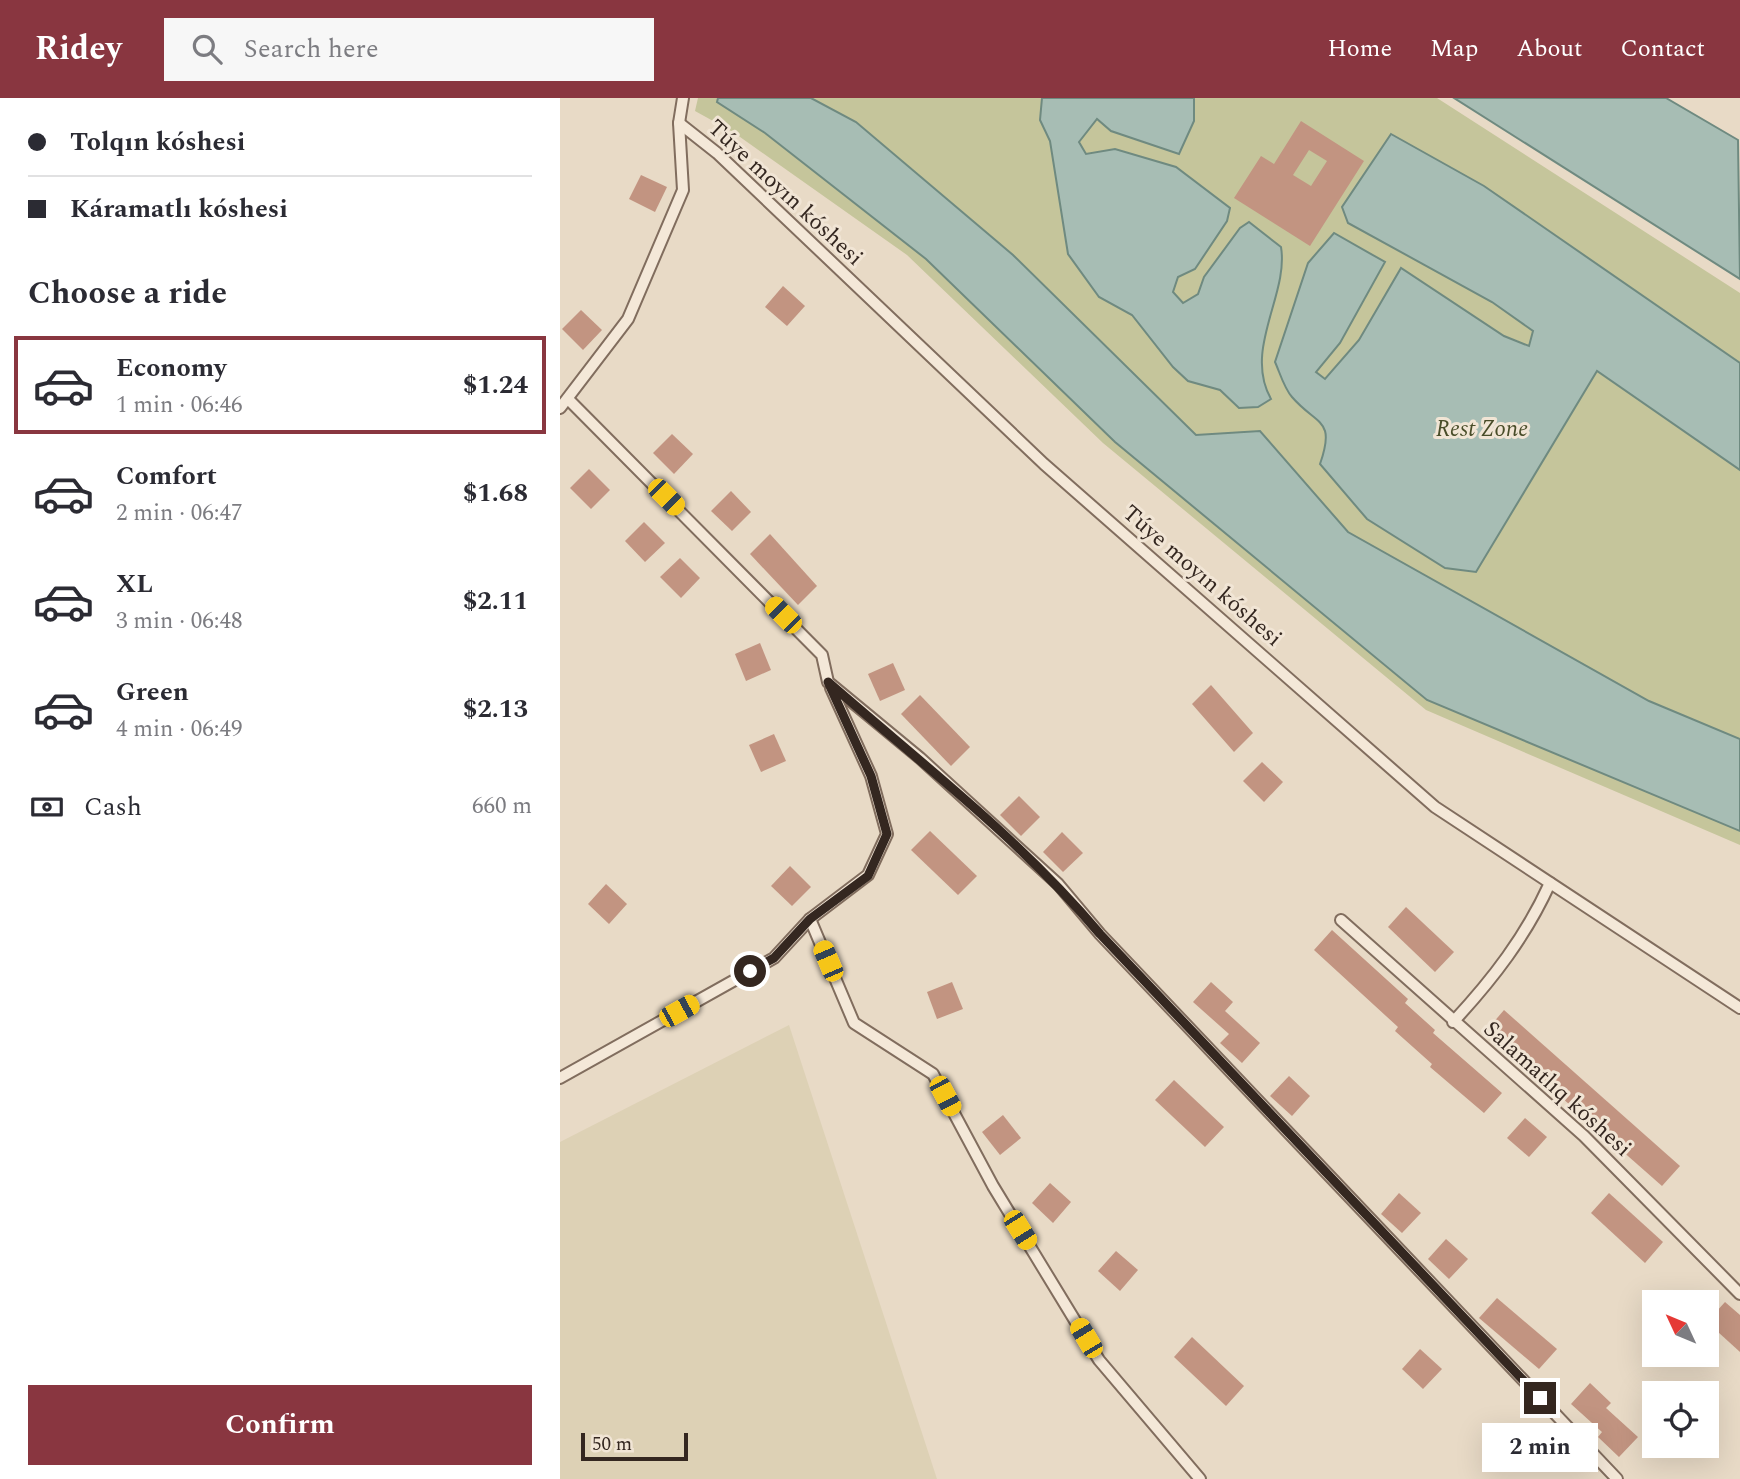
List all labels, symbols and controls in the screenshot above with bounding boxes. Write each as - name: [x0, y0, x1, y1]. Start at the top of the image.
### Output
- search box: [164, 18, 654, 81]
- text: Ridey: [35, 24, 122, 74]
- text: Search here: [244, 29, 379, 69]
- icon: search: [188, 30, 226, 68]
- text: Home: [1327, 31, 1392, 67]
- text: Map: [1430, 31, 1478, 67]
- text: About: [1516, 31, 1582, 67]
- text: Contact: [1620, 31, 1705, 67]
- street label: Túye moyın kóshesi: [699, 111, 871, 275]
- text: Tolqın kóshesi: [70, 122, 246, 162]
- text: Káramatlı kóshesi: [70, 189, 288, 229]
- text: Choose a ride: [28, 269, 227, 318]
- text: Economy: [116, 348, 226, 388]
- icon: car: [32, 354, 95, 417]
- text: $1.24: [463, 365, 528, 405]
- text: 1 min · 06:46: [116, 388, 243, 423]
- park label: Rest Zone: [1436, 412, 1528, 447]
- text: Comfort: [116, 456, 217, 496]
- icon: car: [32, 462, 95, 525]
- text: $1.68: [463, 473, 528, 513]
- car: [644, 475, 689, 519]
- text: 2 min · 06:47: [116, 496, 243, 531]
- street label: Túye moyın kóshesi: [1114, 497, 1290, 656]
- text: XL: [116, 564, 153, 604]
- icon: car: [32, 570, 95, 633]
- text: $2.11: [463, 581, 528, 621]
- car: [761, 593, 806, 637]
- text: 3 min · 06:48: [116, 604, 243, 639]
- text: Green: [116, 672, 189, 712]
- icon: car: [32, 678, 95, 741]
- text: $2.13: [463, 689, 528, 729]
- text: 4 min · 06:49: [116, 712, 243, 747]
- text: Cash: [84, 787, 142, 827]
- icon: cash: [28, 788, 66, 826]
- text: 660 m: [472, 789, 532, 824]
- car: [811, 938, 846, 984]
- route start: [734, 955, 766, 987]
- car: [656, 992, 703, 1030]
- street label: Salamatlıq kóshesi: [1475, 1013, 1639, 1166]
- car: [926, 1073, 965, 1119]
- car: [1000, 1207, 1041, 1253]
- north arrow: [1642, 1290, 1718, 1367]
- map controls: [1642, 1290, 1719, 1458]
- car: [1067, 1315, 1106, 1361]
- button: locate: [1642, 1381, 1719, 1458]
- route end: [1524, 1382, 1556, 1414]
- button: Confirm: [28, 1385, 532, 1465]
- callout: 2 min: [1482, 1422, 1598, 1472]
- scale bar: [581, 1430, 688, 1462]
- text: 50 m: [592, 1430, 632, 1459]
- text: 2 min: [1509, 1430, 1571, 1465]

